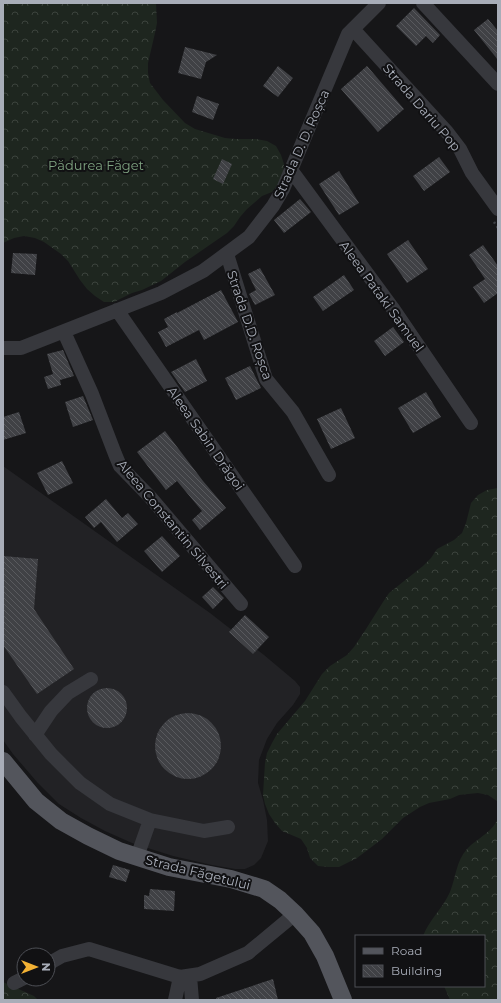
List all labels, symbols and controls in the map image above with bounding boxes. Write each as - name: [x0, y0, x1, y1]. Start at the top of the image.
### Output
- street label: Strada Dariu Pop: [380, 60, 465, 154]
- street label: Strada D. D. Roșca: [270, 87, 334, 202]
- park label: Pădurea Făget: [48, 157, 144, 173]
- street label: Aleea Pataki Samuel: [336, 237, 428, 355]
- street label: Strada D.D. Roșca: [222, 268, 276, 382]
- street label: Aleea Sabin Drăgoi: [164, 383, 248, 493]
- street label: Aleea Constantin Silvestri: [114, 456, 232, 592]
- street label: Strada Făgetului: [144, 851, 252, 893]
- legend: [355, 935, 485, 987]
- text: Road: [391, 943, 422, 958]
- north arrow: [16, 947, 56, 987]
- text: N: [39, 963, 53, 971]
- text: Building: [391, 963, 442, 978]

